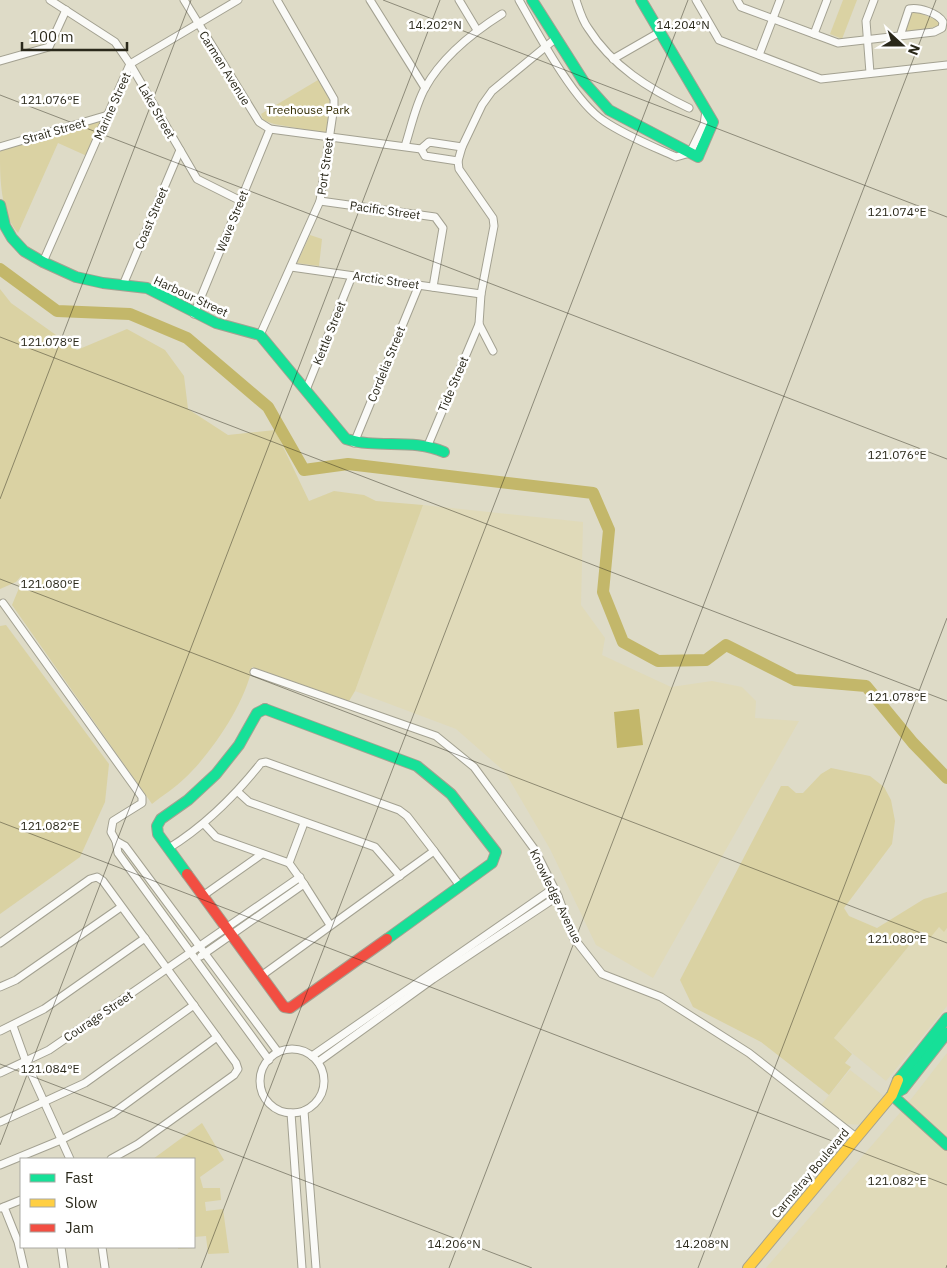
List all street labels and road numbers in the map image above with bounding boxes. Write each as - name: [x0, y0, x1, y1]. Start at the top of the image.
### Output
- street label: Carmen Avenue: [196, 28, 254, 108]
- street label: Marine Street: [90, 70, 134, 142]
- street label: Lake Street: [135, 81, 179, 141]
- street label: Strait Street: [21, 115, 87, 147]
- street label: Port Street: [314, 136, 336, 196]
- street label: Coast Street: [131, 185, 171, 251]
- street label: Wave Street: [213, 188, 251, 254]
- street label: Pacific Street: [349, 198, 421, 222]
- street label: Arctic Street: [352, 268, 420, 292]
- street label: Harbour Street: [152, 272, 230, 320]
- street label: Kettle Street: [309, 299, 349, 367]
- street label: Cordelia Street: [364, 324, 408, 404]
- street label: Tide Street: [435, 354, 471, 414]
- street label: Knowledge Avenue: [527, 847, 585, 946]
- street label: Courage Street: [60, 987, 136, 1045]
- street label: Carmelray Boulevard: [768, 1125, 852, 1221]

